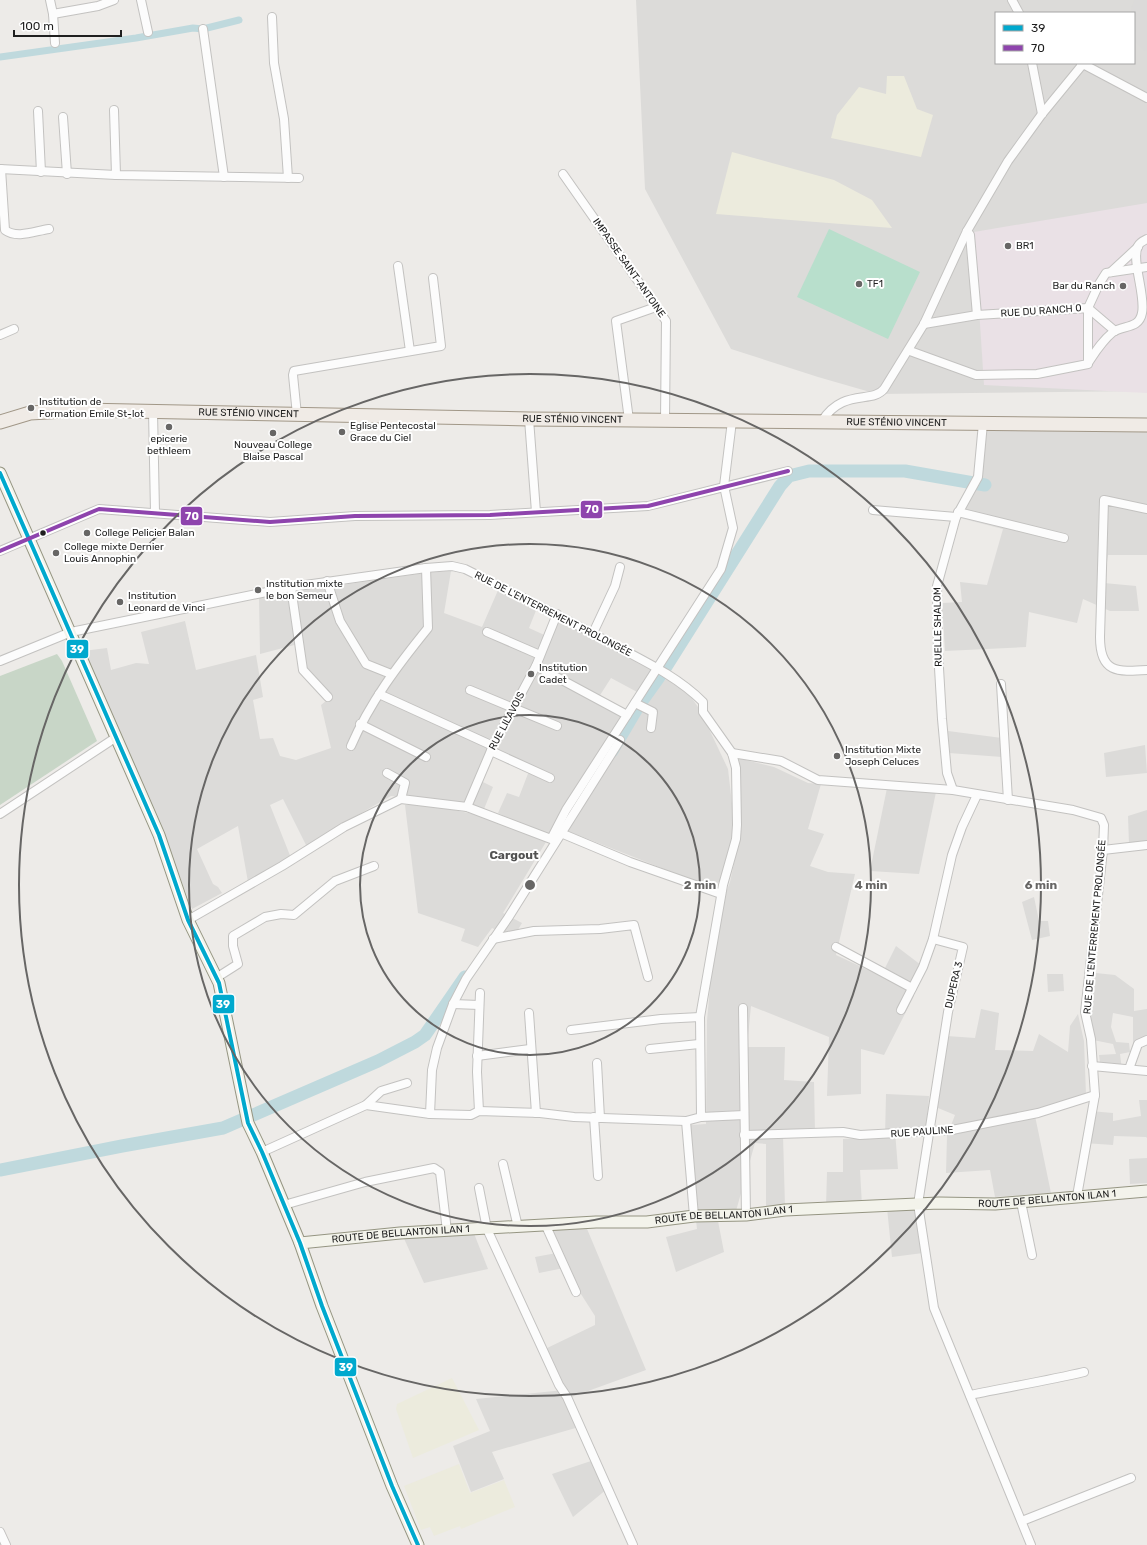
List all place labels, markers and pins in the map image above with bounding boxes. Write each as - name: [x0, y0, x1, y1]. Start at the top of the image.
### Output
- place label: BR1: [1016, 240, 1034, 252]
- marker: BR1: [1003, 241, 1013, 251]
- place label: TF1: [867, 278, 883, 290]
- marker: TF1: [854, 279, 864, 289]
- place label: Bar du Ranch: [1053, 280, 1115, 292]
- marker: Bar du Ranch: [1118, 281, 1128, 291]
- place label: Institution de Formation Emile St-lot: [39, 396, 144, 420]
- marker: Institution de Formation Emile St-lot: [26, 403, 36, 413]
- place label: Eglise Pentecostal Grace du Ciel: [350, 420, 436, 444]
- marker: epicerie bethleem: [164, 422, 174, 432]
- marker: Eglise Pentecostal Grace du Ciel: [337, 427, 347, 437]
- marker: Nouveau College Blaise Pascal: [268, 428, 278, 438]
- place label: epicerie bethleem: [147, 433, 191, 457]
- place label: Nouveau College Blaise Pascal: [234, 439, 312, 463]
- place label: College Pelicier Balan: [95, 527, 194, 539]
- unlabelled marker: [38, 528, 48, 538]
- marker: College Pelicier Balan: [82, 528, 92, 538]
- place label: College mixte Dernier Louis Annophin: [64, 541, 164, 565]
- marker: College mixte Dernier Louis Annophin: [51, 548, 61, 558]
- place label: Institution mixte le bon Semeur: [266, 578, 343, 602]
- marker: Institution mixte le bon Semeur: [253, 585, 263, 595]
- place label: Institution Leonard de Vinci: [128, 590, 205, 614]
- marker: Institution Leonard de Vinci: [115, 597, 125, 607]
- place label: Institution Cadet: [539, 662, 587, 686]
- marker: Institution Cadet: [526, 669, 536, 679]
- place label: Institution Mixte Joseph Celuces: [845, 744, 921, 768]
- marker: Institution Mixte Joseph Celuces: [832, 751, 842, 761]
- centre of rings: [523, 878, 537, 892]

